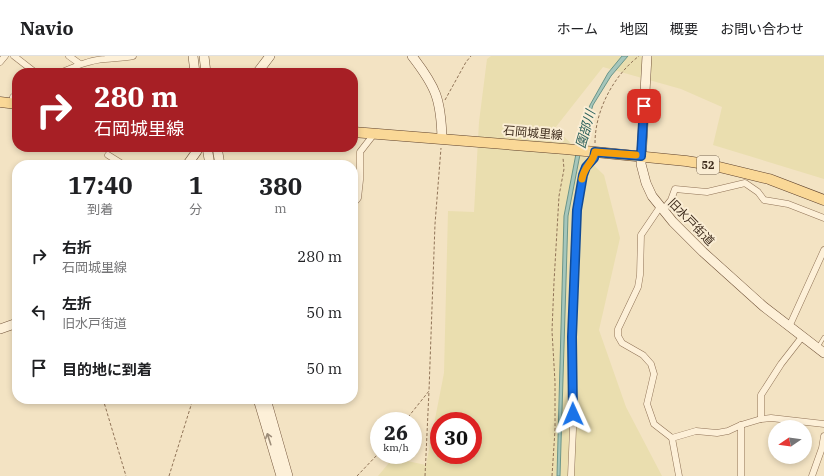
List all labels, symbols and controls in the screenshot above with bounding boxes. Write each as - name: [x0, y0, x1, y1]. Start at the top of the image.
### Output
- text: Navio: [20, 16, 74, 40]
- text: ホーム: [556, 20, 598, 38]
- text: 地図: [620, 20, 648, 38]
- text: 概要: [670, 20, 698, 38]
- text: お問い合わせ: [720, 20, 804, 38]
- text: 280 m: [94, 78, 178, 115]
- icon: right: [28, 84, 80, 136]
- pin: [627, 89, 661, 123]
- icon: arrive: [633, 95, 655, 117]
- water label: 園部川: [572, 106, 600, 150]
- text: 石岡城里線: [94, 117, 184, 140]
- street label: 石岡城里線: [502, 122, 564, 143]
- road number: 52: [697, 156, 719, 174]
- text: 17:40: [68, 169, 133, 201]
- text: 1: [189, 169, 203, 201]
- text: 380: [259, 170, 302, 202]
- street label: 旧水戸街道: [665, 195, 718, 248]
- text: m: [274, 200, 287, 217]
- text: 到着: [87, 201, 113, 218]
- text: 分: [189, 201, 202, 218]
- text: 右折: [62, 238, 92, 257]
- icon: right: [28, 245, 50, 267]
- text: 280 m: [297, 247, 342, 266]
- text: 石岡城里線: [62, 259, 127, 276]
- text: 左折: [62, 294, 92, 313]
- icon: left: [28, 301, 50, 323]
- text: 50 m: [306, 303, 342, 322]
- text: 旧水戸街道: [62, 315, 127, 332]
- icon: arrive: [28, 357, 50, 379]
- text: 50 m: [306, 359, 342, 378]
- text: 目的地に到着: [62, 360, 152, 379]
- position arrow: [552, 393, 594, 435]
- speed limit sign: 30: [430, 412, 482, 464]
- text: 26: [384, 419, 408, 446]
- north arrow: [768, 420, 812, 464]
- map controls: [768, 420, 812, 464]
- one-way arrow: [265, 432, 272, 445]
- text: km/h: [383, 441, 409, 454]

